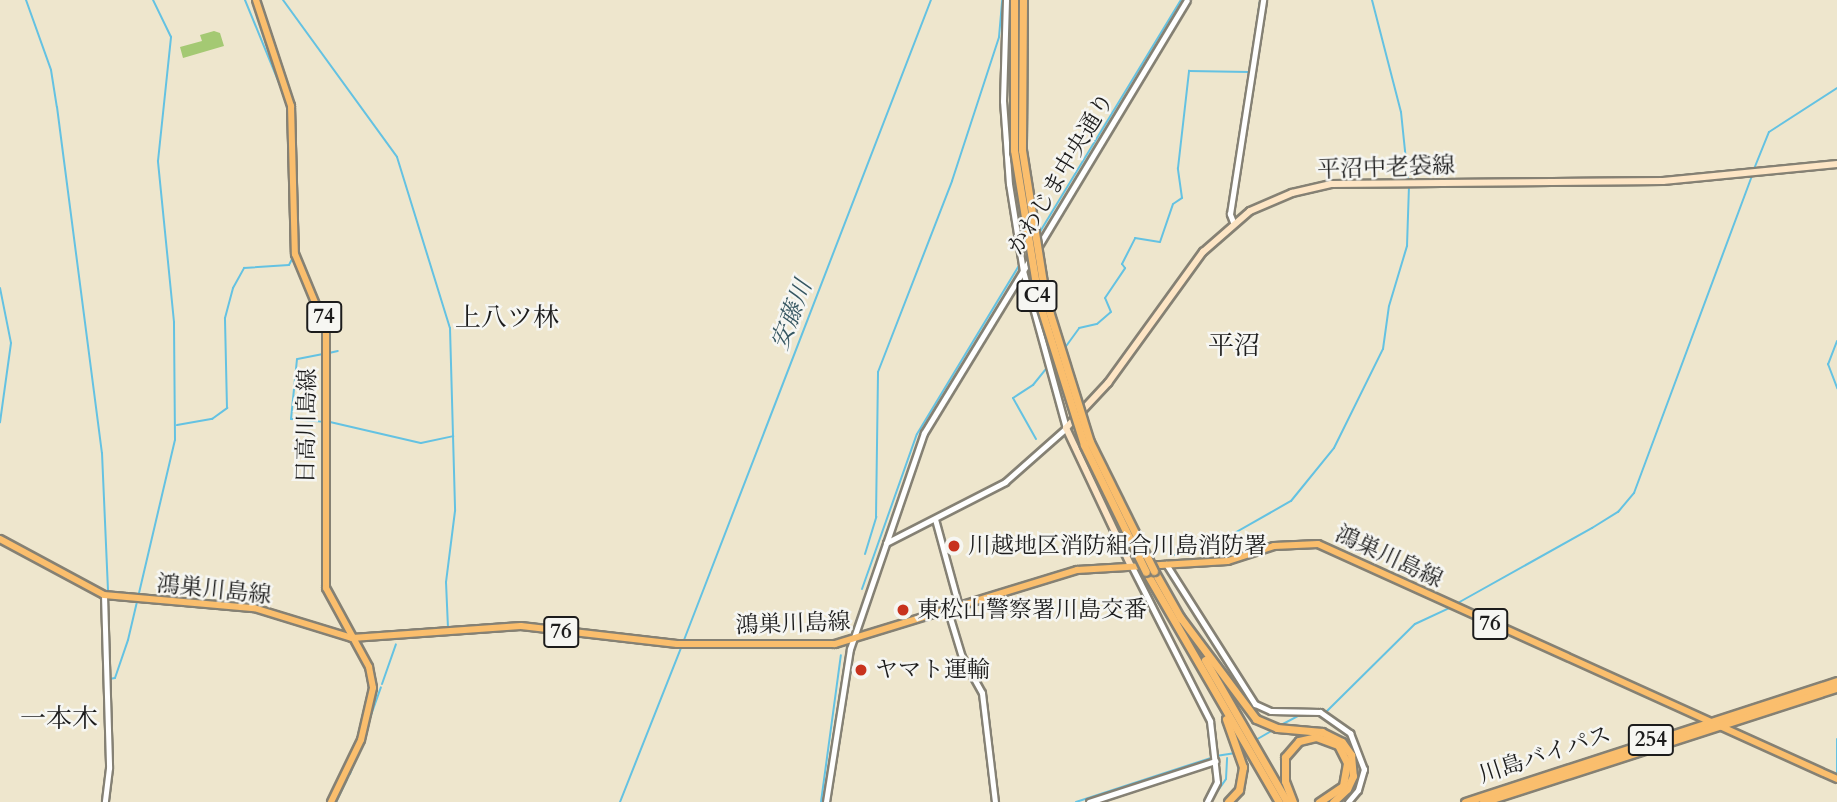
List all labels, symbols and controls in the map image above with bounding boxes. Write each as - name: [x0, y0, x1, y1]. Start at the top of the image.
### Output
- street label: かわじま中央通り: [1002, 88, 1120, 260]
- street label: 平沼中老袋線: [1317, 152, 1455, 184]
- water label: 安藤川: [766, 276, 818, 354]
- road number: C4: [1016, 278, 1058, 314]
- road number: 74: [305, 300, 343, 334]
- district label: 上八ツ林: [455, 302, 559, 334]
- district label: 平沼: [1208, 330, 1260, 362]
- street label: 日高川島線: [292, 368, 322, 484]
- street label: 鴻巣川島線: [1331, 520, 1447, 594]
- place label: 川越地区消防組合川島消防署: [968, 532, 1267, 560]
- marker: 川越地区消防組合川島消防署: [946, 538, 962, 554]
- street label: 鴻巣川島線: [155, 570, 273, 610]
- place label: 東松山警察署川島交番: [917, 596, 1147, 624]
- marker: 東松山警察署川島交番: [895, 602, 911, 618]
- road number: 76: [1471, 606, 1509, 642]
- street label: 鴻巣川島線: [735, 608, 851, 640]
- road number: 76: [542, 614, 580, 650]
- place label: ヤマト運輸: [875, 656, 990, 684]
- marker: ヤマト運輸: [853, 662, 869, 678]
- district label: 一本木: [20, 703, 98, 735]
- street label: 川島バイパス: [1475, 721, 1615, 789]
- road number: 254: [1626, 722, 1676, 758]

